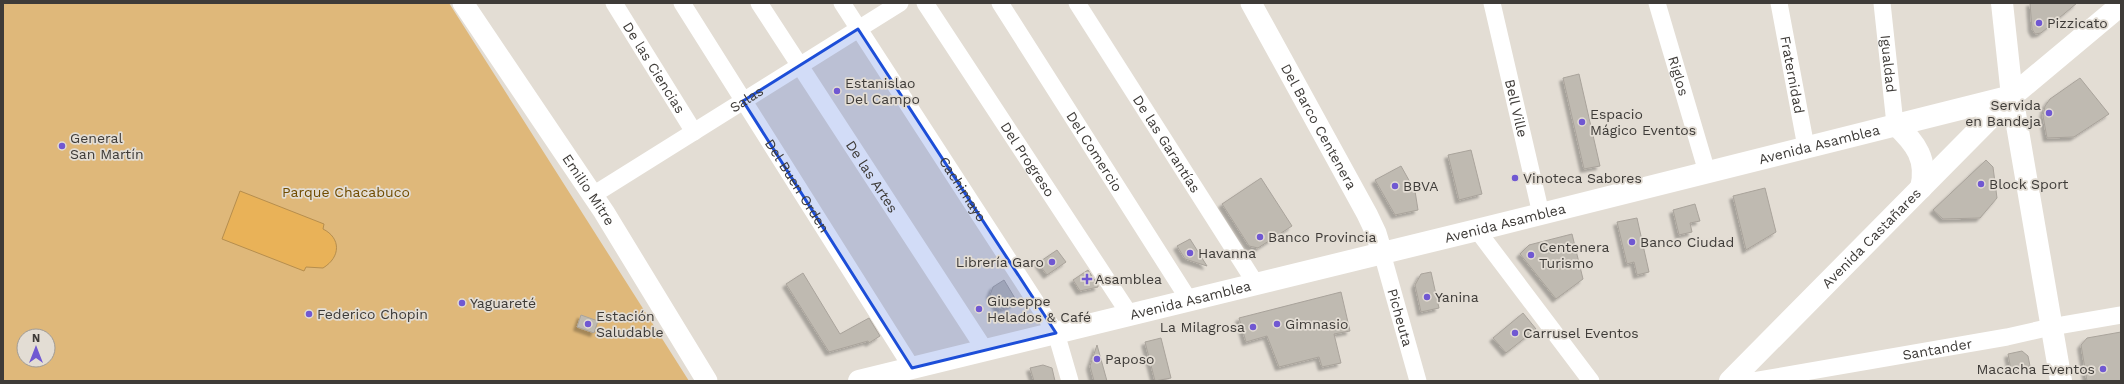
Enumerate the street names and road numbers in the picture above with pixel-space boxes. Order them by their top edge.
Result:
street label: De las Ciencias [620,19,688,116]
street label: Igualdad [1877,34,1900,93]
street label: Fraternidad [1777,35,1808,115]
street label: Riglos [1665,54,1692,98]
street label: Del Barco Centenera [1278,61,1360,192]
street label: Bell Ville [1502,78,1531,139]
street label: Salas [727,83,766,115]
street label: De las Garantías [1130,92,1204,196]
street label: Del Comercio [1063,109,1126,194]
street label: Del Progreso [997,119,1058,200]
street label: Avenida Asamblea [1757,121,1881,167]
street label: Del Buen Orden [762,136,833,235]
street label: De las Artes [843,137,901,215]
street label: Emilio Mitre [559,151,618,228]
street label: Cachimayo [936,154,990,225]
street label: Avenida Castañares [1819,185,1924,291]
street label: Avenida Asamblea [1443,200,1567,246]
street label: Avenida Asamblea [1128,278,1252,323]
street label: Picheuta [1384,287,1416,348]
street label: Santander [1901,335,1974,363]

